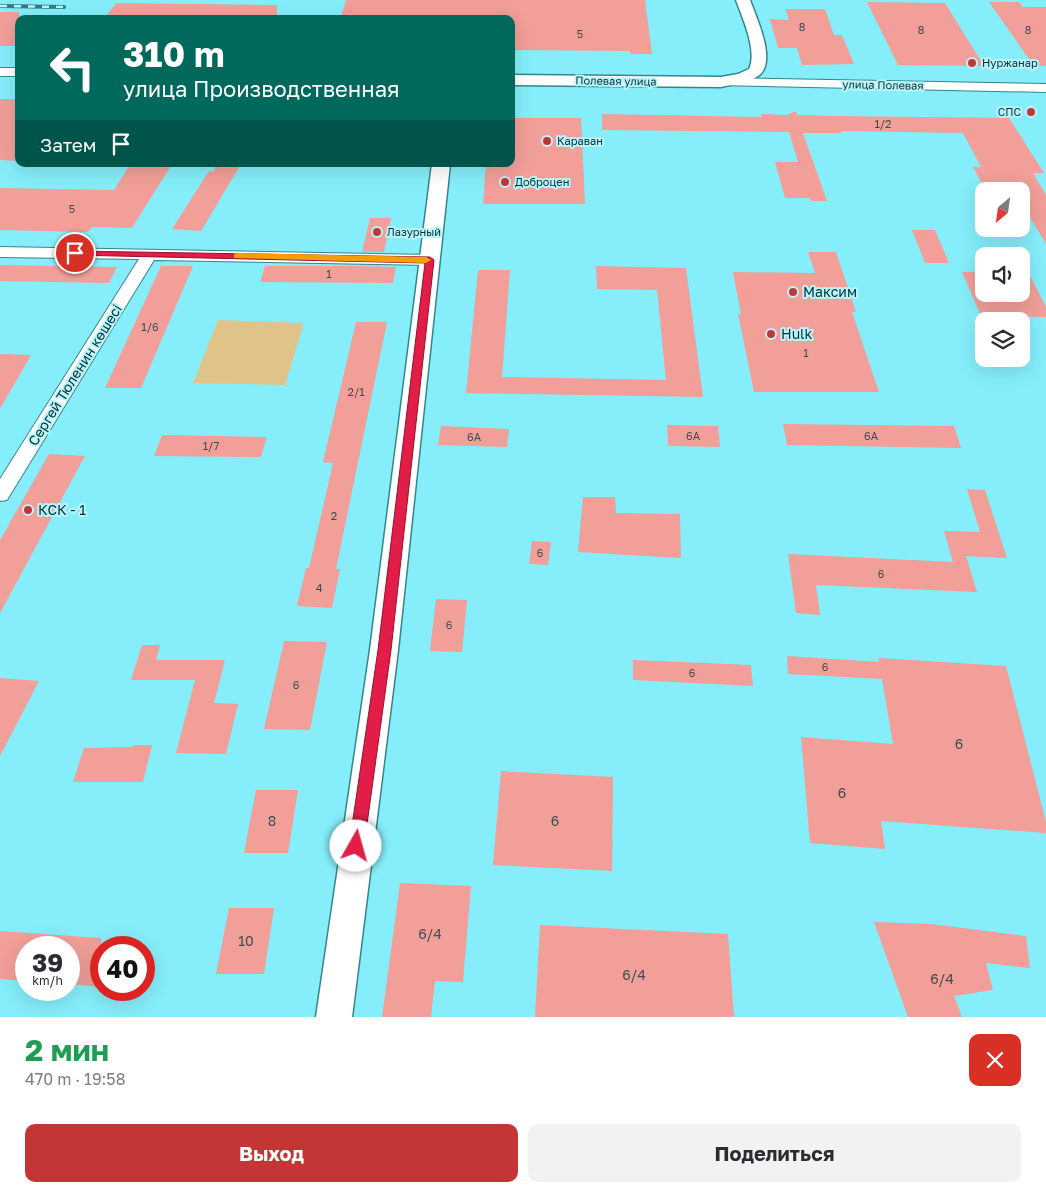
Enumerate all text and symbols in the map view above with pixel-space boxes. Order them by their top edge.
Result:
house number: 8 [799,20,806,33]
house number: 8 [918,23,925,36]
house number: 8 [1025,23,1032,36]
house number: 5 [577,27,583,40]
text: 310 m [123,33,225,75]
icon: left [40,35,105,100]
place label: Нуржанар [982,56,1038,69]
marker: Нуржанар [966,57,978,69]
street label: Полевая улица [575,73,657,88]
text: улица Производственная [123,75,400,102]
street label: улица Полевая [842,77,924,92]
place label: СПС [998,105,1021,118]
marker: СПС [1025,106,1037,118]
house number: 1/2 [875,117,892,130]
icon: arrive [107,130,135,158]
text: Затем [40,133,97,156]
place label: Караван [557,134,603,147]
marker: Караван [541,135,553,147]
place label: Доброцен [515,175,569,188]
marker: Доброцен [499,176,511,188]
north arrow [975,182,1030,238]
map controls [975,182,1030,367]
house number: 5 [69,202,75,215]
place label: Лазурный [387,225,441,238]
marker: Лазурный [371,226,383,238]
pin [54,232,96,274]
icon: arrive [61,239,89,267]
button: sound [975,247,1030,302]
house number: 1 [326,267,332,280]
place label: Максим [803,283,857,300]
marker: Максим [787,286,799,298]
street label: Сергей Тюленин көшесі [24,301,125,448]
button: layers [975,312,1030,367]
house number: 1/6 [141,320,159,333]
place label: Hulk [781,325,813,342]
marker: Hulk [765,328,777,340]
house number: 1 [803,346,809,359]
house number: 2/1 [348,385,365,398]
house number: 6А [686,429,701,442]
house number: 6А [864,429,879,442]
house number: 6А [467,430,482,443]
house number: 1/7 [203,439,219,452]
place label: КСК - 1 [38,501,86,518]
marker: КСК - 1 [22,504,34,516]
house number: 2 [331,509,337,522]
house number: 6 [537,546,544,559]
house number: 6 [878,567,885,580]
house number: 4 [316,581,323,594]
house number: 6 [446,618,453,631]
house number: 6 [822,660,829,673]
house number: 6 [689,666,696,679]
house number: 6 [293,678,300,691]
house number: 6 [955,735,963,752]
house number: 6 [838,784,846,801]
house number: 8 [268,812,276,829]
house number: 6 [551,812,559,829]
position arrow [329,819,381,871]
house number: 6/4 [418,925,442,942]
house number: 10 [238,932,254,949]
speed limit sign: 40 [90,936,155,1001]
text: 39 [32,947,63,978]
house number: 6/4 [622,966,646,983]
house number: 6/4 [930,970,954,987]
text: km/h [32,973,63,988]
text: 2 мин [25,1032,109,1068]
button: close [969,1034,1021,1086]
text: 470 m · 19:58 [25,1069,125,1089]
button: Выход [25,1124,518,1182]
button: Поделиться [528,1124,1021,1182]

